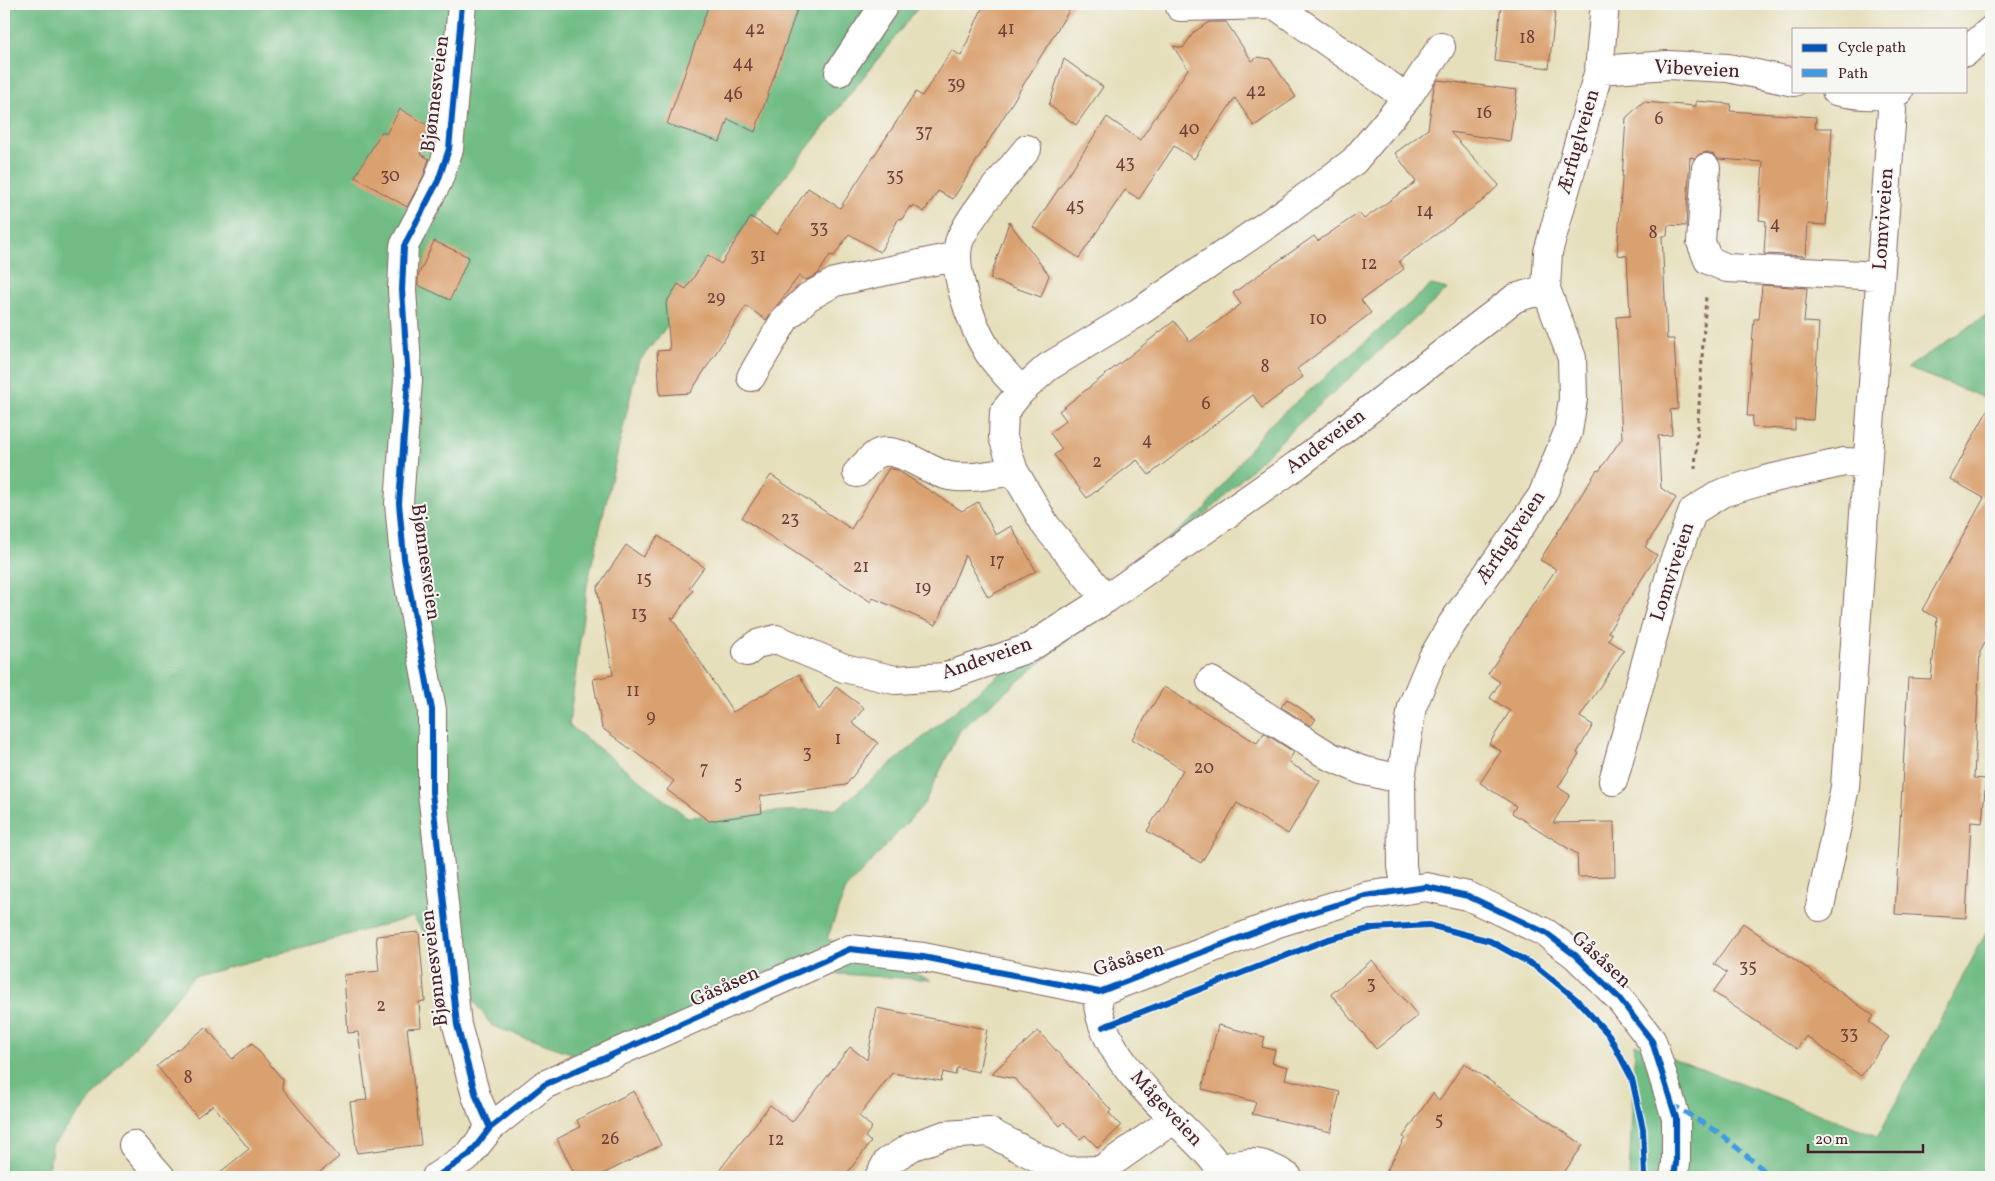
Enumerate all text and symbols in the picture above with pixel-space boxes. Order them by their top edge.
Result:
house number: 42 [745,17,765,42]
house number: 41 [997,17,1015,42]
house number: 18 [1519,26,1535,51]
legend [1792,28,1968,92]
street label: Bjønnesveien [415,34,457,154]
text: Cycle path [1838,38,1906,59]
house number: 44 [732,51,754,76]
street label: Vibeveien [1653,54,1741,86]
text: Path [1838,64,1868,85]
house number: 39 [947,72,965,97]
house number: 42 [1246,79,1266,104]
house number: 46 [723,82,743,107]
street label: Ærfuglveien [1551,86,1607,198]
house number: 16 [1476,101,1492,126]
house number: 6 [1654,107,1664,132]
house number: 40 [1178,117,1200,142]
house number: 37 [915,120,933,145]
house number: 43 [1115,151,1135,176]
house number: 30 [380,164,400,189]
house number: 35 [886,164,904,189]
street label: Lomviveien [1866,167,1902,271]
house number: 45 [1066,194,1084,219]
house number: 14 [1416,199,1434,224]
house number: 4 [1770,212,1780,237]
house number: 33 [810,216,828,241]
house number: 8 [1648,221,1658,246]
house number: 31 [750,244,766,269]
house number: 12 [1361,252,1377,277]
house number: 29 [707,286,725,311]
house number: 10 [1309,307,1327,332]
house number: 8 [1260,355,1270,380]
house number: 6 [1201,392,1211,417]
street label: Andeveien [1280,403,1372,481]
house number: 4 [1142,428,1152,453]
house number: 2 [1092,450,1102,475]
street label: Ærfuglveien [1469,485,1553,591]
street label: Bjønnesveien [403,502,447,622]
house number: 23 [781,507,799,532]
street label: Lomviveien [1644,519,1702,625]
house number: 17 [989,549,1005,574]
house number: 21 [853,555,869,580]
house number: 15 [636,567,652,592]
house number: 19 [915,576,931,601]
house number: 13 [631,602,647,627]
street label: Andeveien [938,630,1036,688]
house number: 11 [626,679,640,704]
house number: 9 [646,705,656,730]
house number: 1 [835,727,841,752]
house number: 3 [802,741,812,766]
house number: 20 [1194,756,1214,781]
house number: 7 [700,757,708,782]
house number: 5 [734,772,742,797]
street label: Bjønnesveien [414,908,456,1028]
street label: Gåsåsen [1565,925,1637,995]
street label: Gåsåsen [1090,935,1168,985]
house number: 35 [1739,955,1757,980]
street label: Gåsåsen [686,959,764,1015]
house number: 3 [1366,972,1376,997]
house number: 2 [376,994,386,1019]
house number: 33 [1840,1022,1858,1047]
street label: Mågeveien [1123,1065,1209,1153]
house number: 8 [183,1066,193,1091]
house number: 5 [1435,1108,1443,1133]
scale bar [1808,1121,1922,1153]
house number: 26 [601,1127,619,1152]
house number: 12 [768,1128,784,1153]
text: 20 m [1815,1130,1848,1151]

